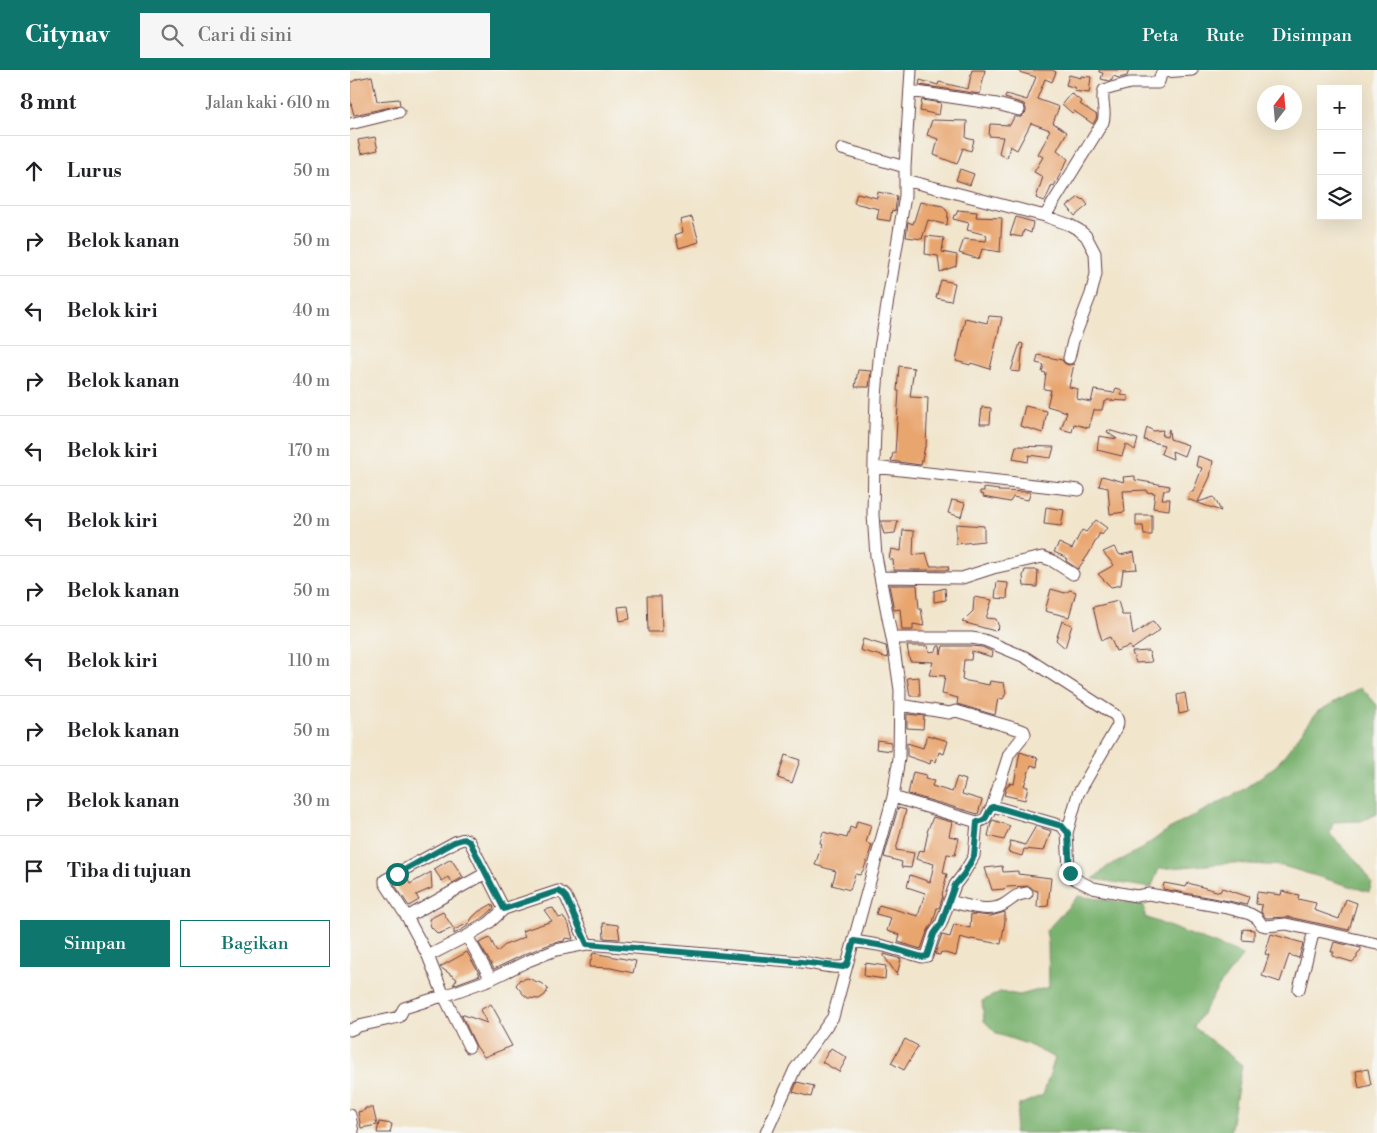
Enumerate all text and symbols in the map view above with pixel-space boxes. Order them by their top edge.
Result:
search box [140,13,490,58]
text: Citynav [25,20,110,50]
icon: search [158,21,186,49]
text: Cari di sini [198,23,292,47]
text: Peta [1142,24,1178,47]
text: Rute [1206,24,1244,47]
text: Disimpan [1272,24,1352,47]
north arrow [1257,85,1302,130]
map controls [1317,85,1362,220]
button: + [1317,85,1362,130]
text: 8 mnt [20,90,76,116]
text: Jalan kaki · 610 m [206,93,330,113]
button: − [1317,130,1362,175]
icon: ahead [20,157,48,185]
text: Lurus [67,159,122,183]
text: 50 m [293,161,330,181]
button: layers [1317,175,1362,220]
icon: right [20,227,48,255]
text: Belok kanan [67,229,180,253]
text: 50 m [293,231,330,251]
icon: left [20,297,48,325]
text: Belok kiri [67,299,157,323]
text: 40 m [293,301,330,321]
icon: right [20,367,48,395]
text: Belok kanan [67,369,180,393]
text: 40 m [293,371,330,391]
icon: left [20,437,48,465]
text: Belok kiri [67,439,157,463]
text: 170 m [288,441,330,461]
icon: left [20,507,48,535]
text: Belok kiri [67,509,157,533]
text: 20 m [293,511,330,531]
icon: right [20,577,48,605]
text: Belok kanan [67,579,180,603]
text: 50 m [293,581,330,601]
icon: left [20,647,48,675]
text: Belok kiri [67,649,157,673]
text: 110 m [288,651,330,671]
icon: right [20,717,48,745]
text: Belok kanan [67,719,180,743]
text: 50 m [293,721,330,741]
icon: right [20,787,48,815]
text: Belok kanan [67,789,180,813]
text: 30 m [293,791,330,811]
icon: arrive [20,857,48,885]
text: Tiba di tujuan [67,859,191,883]
route end [1059,862,1082,885]
route start [386,863,409,886]
button: Simpan [20,920,170,967]
button: Bagikan [180,920,330,967]

